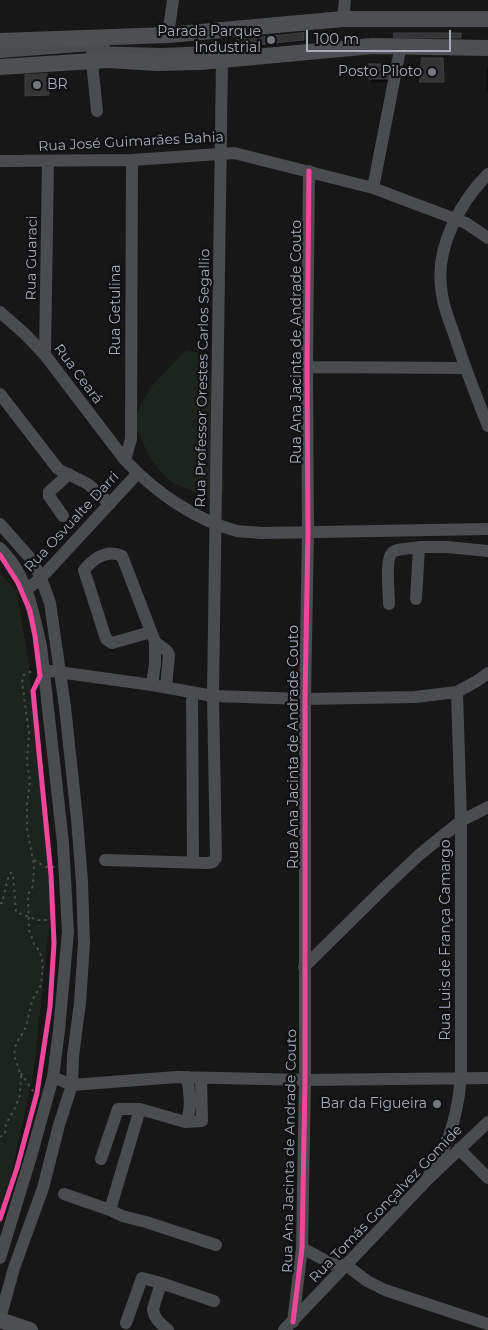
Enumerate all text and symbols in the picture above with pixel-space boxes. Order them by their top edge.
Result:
scale bar [308,20,453,52]
place label: Parada Parque Industrial [157,24,261,56]
text: 100 m [314,29,359,48]
marker: Parada Parque Industrial [265,34,277,46]
place label: Posto Piloto [338,64,422,80]
marker: Posto Piloto [426,66,438,78]
place label: BR [47,77,68,93]
marker: BR [31,79,43,91]
street label: Rua José Guimarães Bahia [38,129,224,155]
street label: Rua Guaraci [23,215,41,301]
street label: Rua Ana Jacinta de Andrade Couto [289,220,305,464]
street label: Rua Professor Orestes Carlos Segallio [192,249,214,507]
street label: Rua Getulina [108,264,124,356]
street label: Rua Ceará [50,341,106,407]
street label: Rua Osvualte Darri [21,468,123,576]
street label: Rua Ana Jacinta de Andrade Couto [286,625,302,869]
street label: Rua Luis de França Camargo [438,839,454,1041]
street label: Rua Ana Jacinta de Andrade Couto [279,1029,301,1273]
place label: Bar da Figueira [320,1096,427,1112]
marker: Bar da Figueira [431,1098,443,1110]
street label: Rua Tomás Gonçalvez Gomide [306,1122,466,1286]

